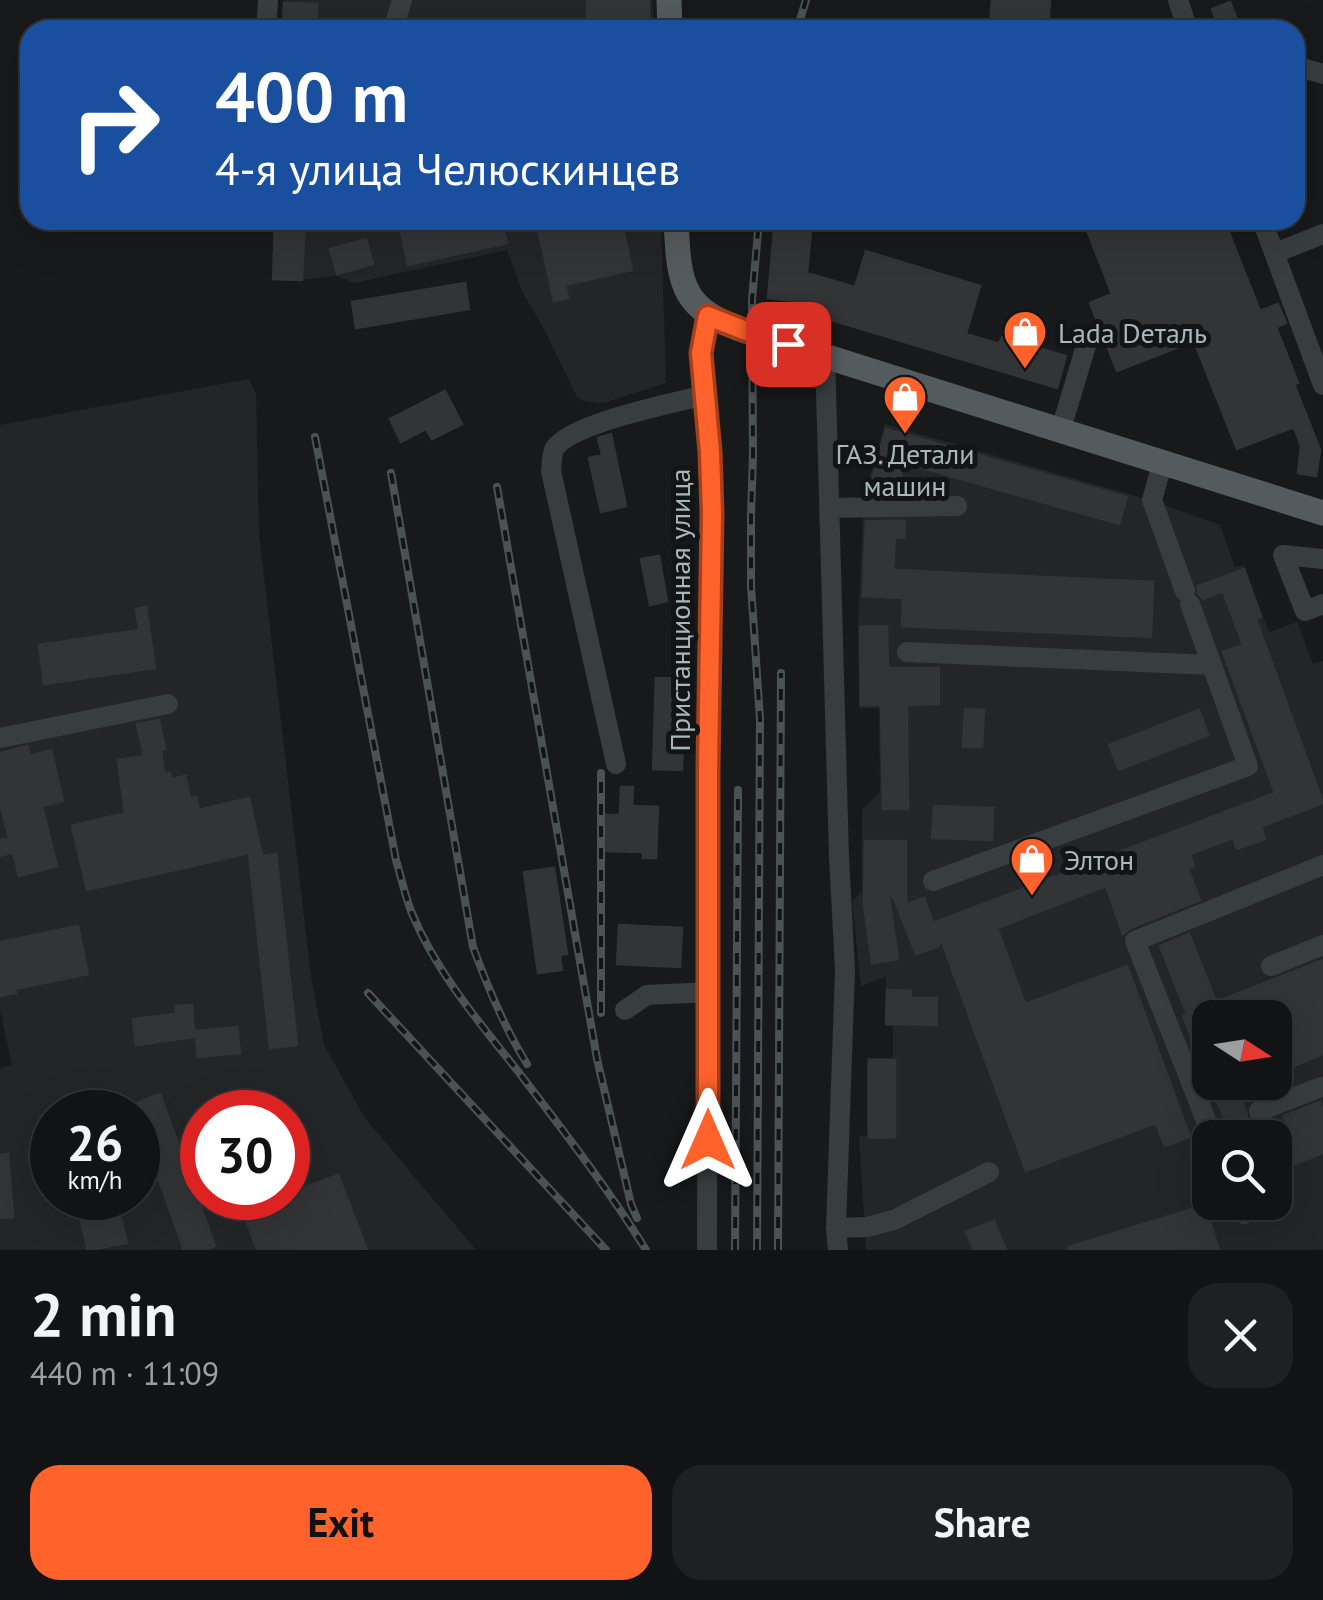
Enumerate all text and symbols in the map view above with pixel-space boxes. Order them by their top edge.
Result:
text: 400 m [215,51,408,141]
icon: right [50,60,180,190]
text: 4-я улица Челюскинцев [215,139,680,197]
pin [746,302,831,387]
shop icon: Lada Dеталь [1002,309,1048,370]
place label: Lada Dеталь [1058,314,1207,351]
icon: arrive [761,317,816,372]
shop icon: ГАЗ. Детали машин [882,374,928,435]
place label: ГАЗ. Детали машин [835,435,975,504]
street label: Пристанционная улица [661,468,698,752]
shop icon: Элтон [1009,836,1055,897]
place label: Элтон [1064,841,1134,878]
north arrow [1192,1000,1292,1100]
map controls [1192,1000,1292,1220]
position arrow [656,1088,760,1192]
speed limit sign: 30 [180,1090,310,1220]
text: 26 [67,1110,123,1175]
button: search [1192,1120,1292,1220]
text: km/h [68,1164,122,1196]
text: 2 min [30,1275,176,1353]
button: close [1188,1283,1293,1388]
text: 440 m · 11:09 [30,1352,219,1394]
button: Exit [30,1465,652,1580]
button: Share [672,1465,1293,1580]

